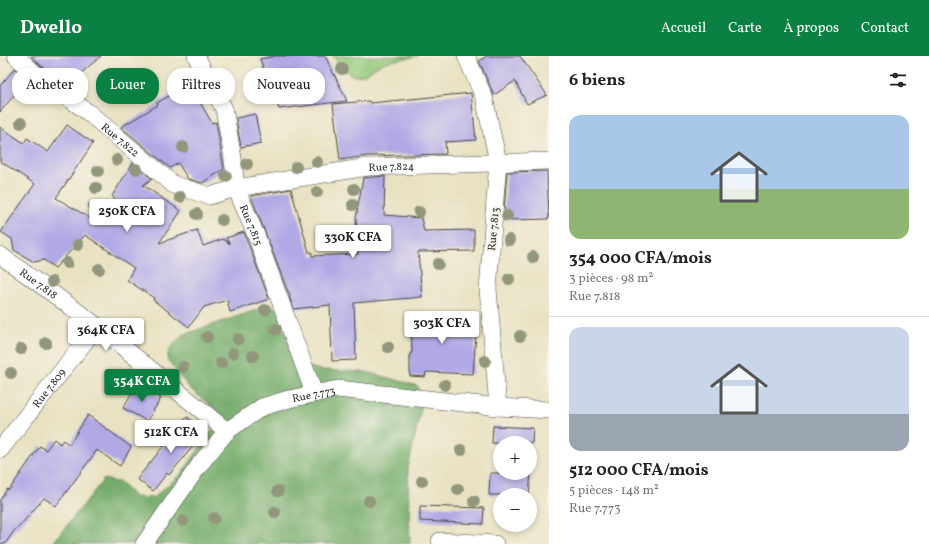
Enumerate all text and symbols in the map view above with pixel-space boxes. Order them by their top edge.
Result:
text: Dwello [20,15,82,41]
text: Accueil [661,19,706,38]
text: Carte [728,19,762,38]
text: À propos [784,19,839,38]
text: Contact [861,19,909,38]
chip: Acheter [12,68,88,104]
chip: Louer [96,68,159,104]
chip: Filtres [167,68,235,104]
chip: Nouveau [243,68,325,104]
text: 6 biens [569,69,625,92]
icon: filters [887,69,909,91]
street label: Rue 7.822 [97,120,142,161]
icon: home [703,141,775,213]
street label: Rue 7.824 [368,159,415,176]
pin: 250K CFA [86,199,168,233]
text: 250K CFA [98,203,156,221]
street label: Rue 7.815 [235,203,265,248]
street label: Rue 7.813 [485,206,504,251]
pin: 330K CFA [312,225,394,259]
text: 330K CFA [324,229,382,247]
text: 354 000 CFA/mois [569,247,712,270]
street label: Rue 7.818 [16,266,60,304]
text: 3 pièces · 98 m² [569,270,653,288]
text: Rue 7.818 [569,288,620,306]
pin: 303K CFA [401,311,483,345]
text: 303K CFA [413,315,471,333]
pin: 364K CFA [65,318,147,352]
text: 364K CFA [77,322,135,340]
icon: home [703,353,775,425]
street label: Rue 7.809 [30,366,70,411]
pin: 354K CFA [101,369,183,403]
text: 354K CFA [113,373,171,391]
street label: Rue 7.773 [291,384,337,407]
pin: 512K CFA [130,420,212,454]
text: 512K CFA [144,424,198,442]
map controls [493,436,537,532]
button: + [493,436,537,480]
text: 512 000 CFA/mois [569,459,709,482]
text: 5 pièces · 148 m² [569,482,659,500]
button: − [493,488,537,532]
text: Rue 7.773 [569,500,621,518]

